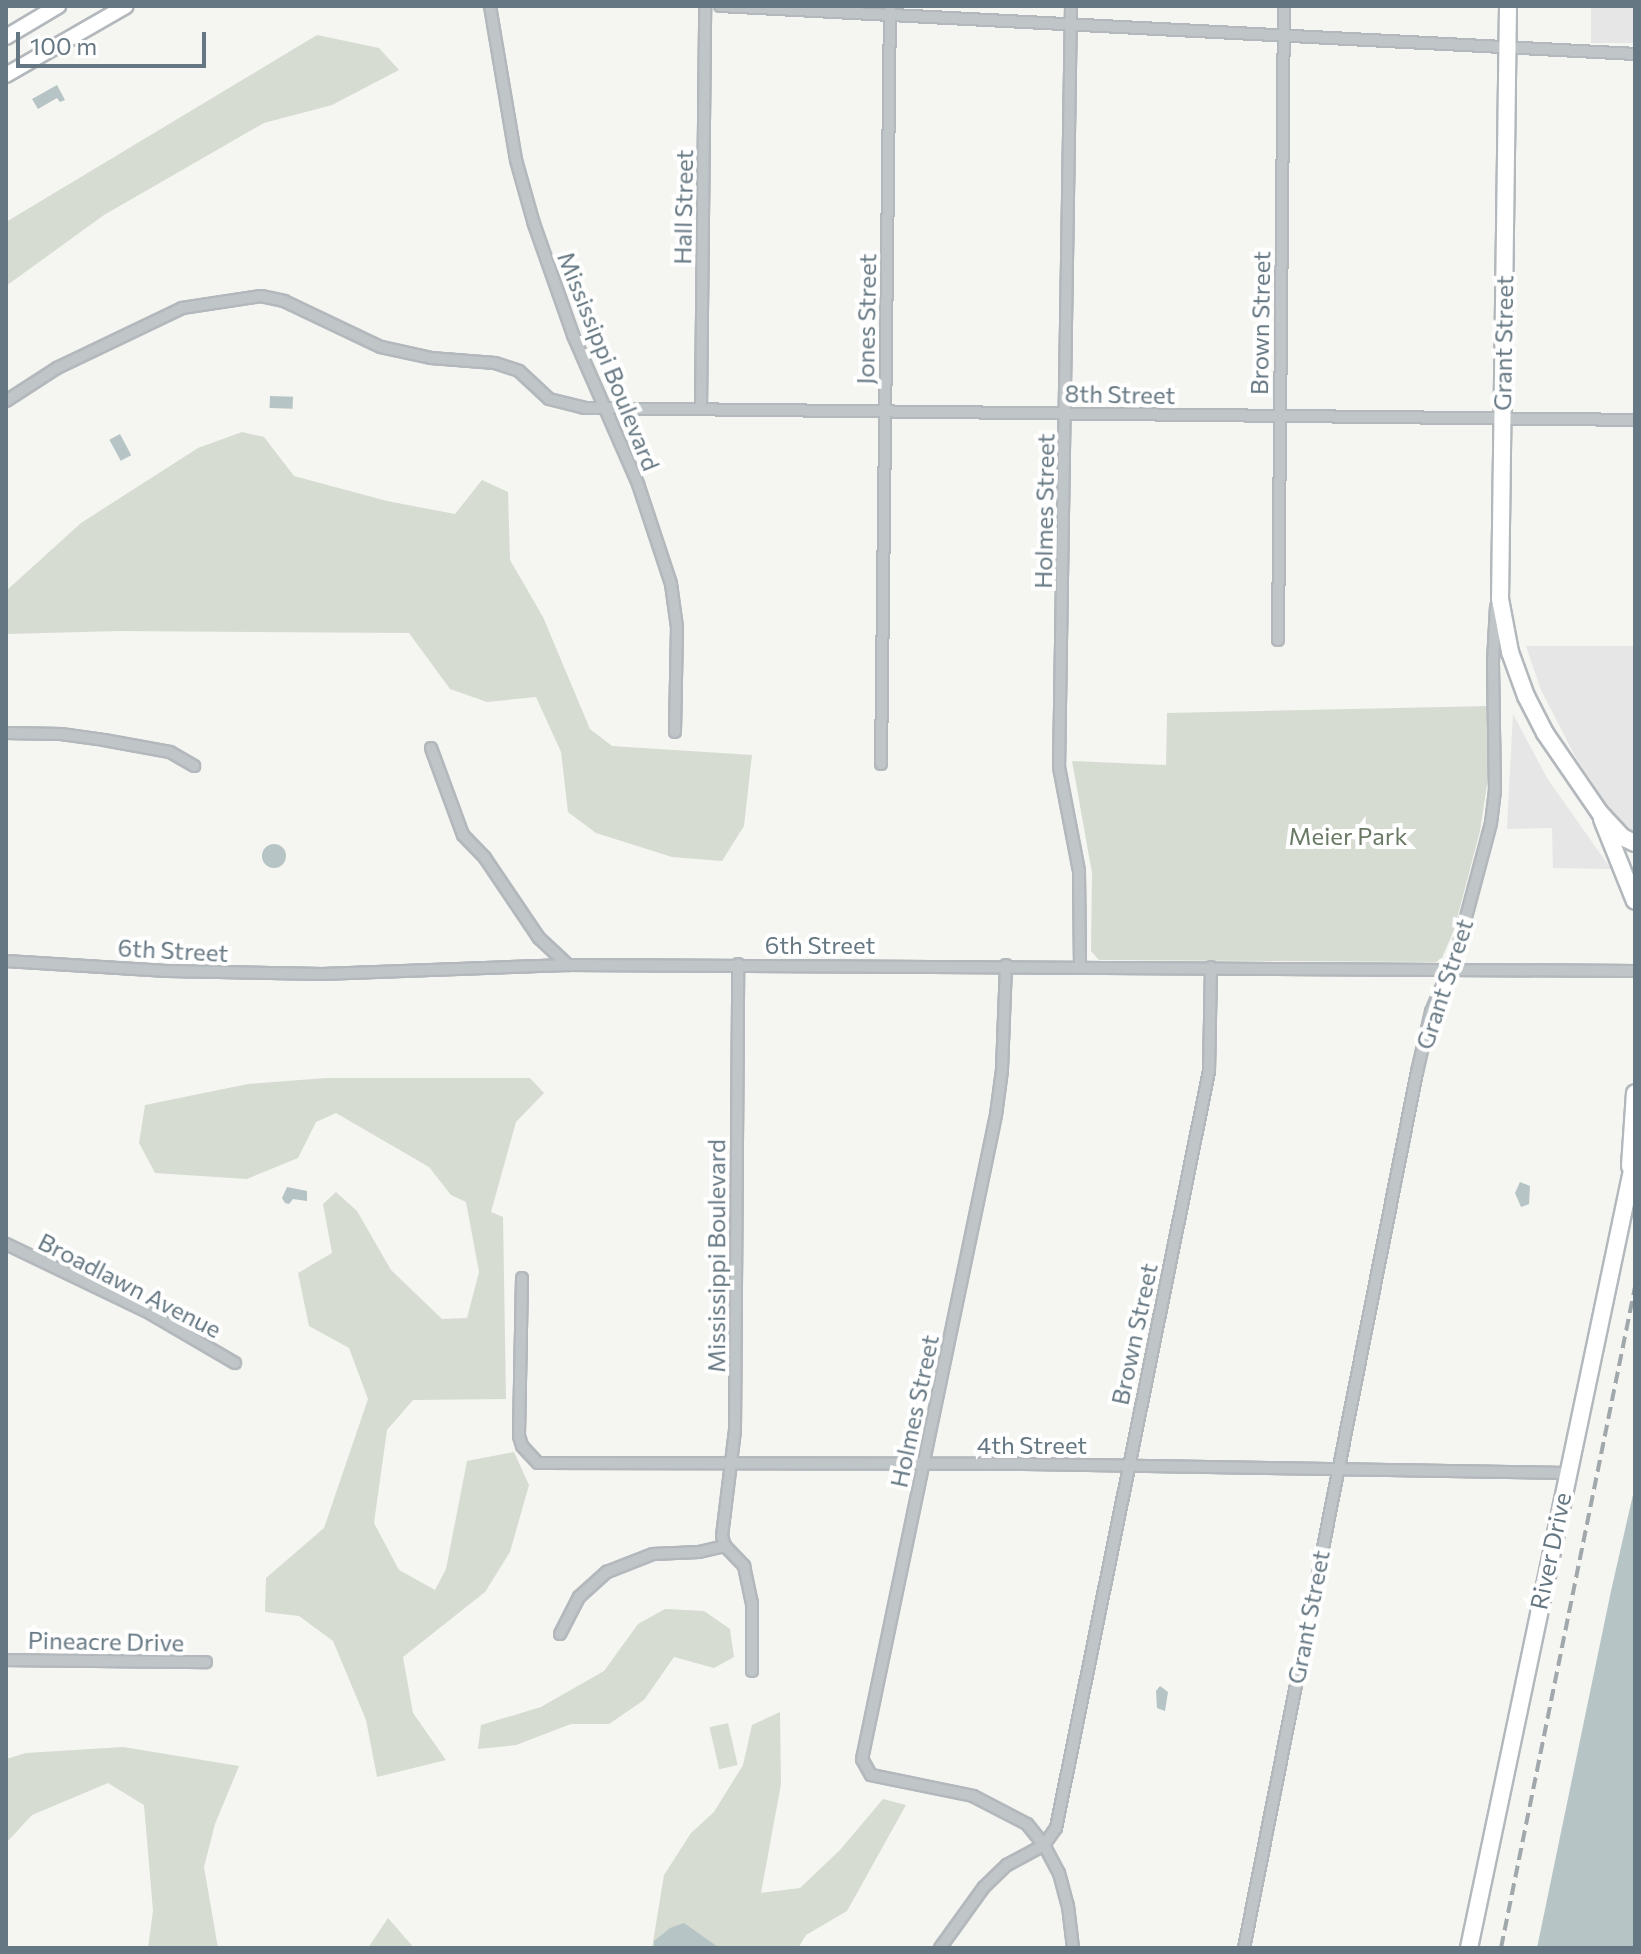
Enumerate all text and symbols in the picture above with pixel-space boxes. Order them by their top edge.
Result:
scale bar [20,16,210,66]
text: 100 m [30,31,97,60]
street label: Hall Street [668,149,698,265]
street label: Mississippi Boulevard [552,247,666,475]
street label: Brown Street [1244,251,1276,395]
street label: Jones Street [850,253,882,385]
street label: Grant Street [1487,275,1519,411]
street label: 8th Street [1064,379,1176,409]
street label: Holmes Street [1028,433,1060,589]
park label: Meier Park [1289,822,1407,850]
street label: Grant Street [1409,915,1479,1053]
street label: 6th Street [765,931,875,959]
street label: 6th Street [117,933,229,967]
street label: Mississippi Boulevard [702,1139,730,1373]
street label: Broadlawn Avenue [34,1226,226,1344]
street label: Brown Street [1105,1261,1163,1407]
street label: Holmes Street [884,1332,944,1490]
street label: 4th Street [977,1431,1087,1459]
street label: River Drive [1524,1490,1576,1612]
street label: Grant Street [1281,1548,1335,1686]
street label: Pineacre Drive [28,1625,184,1657]

